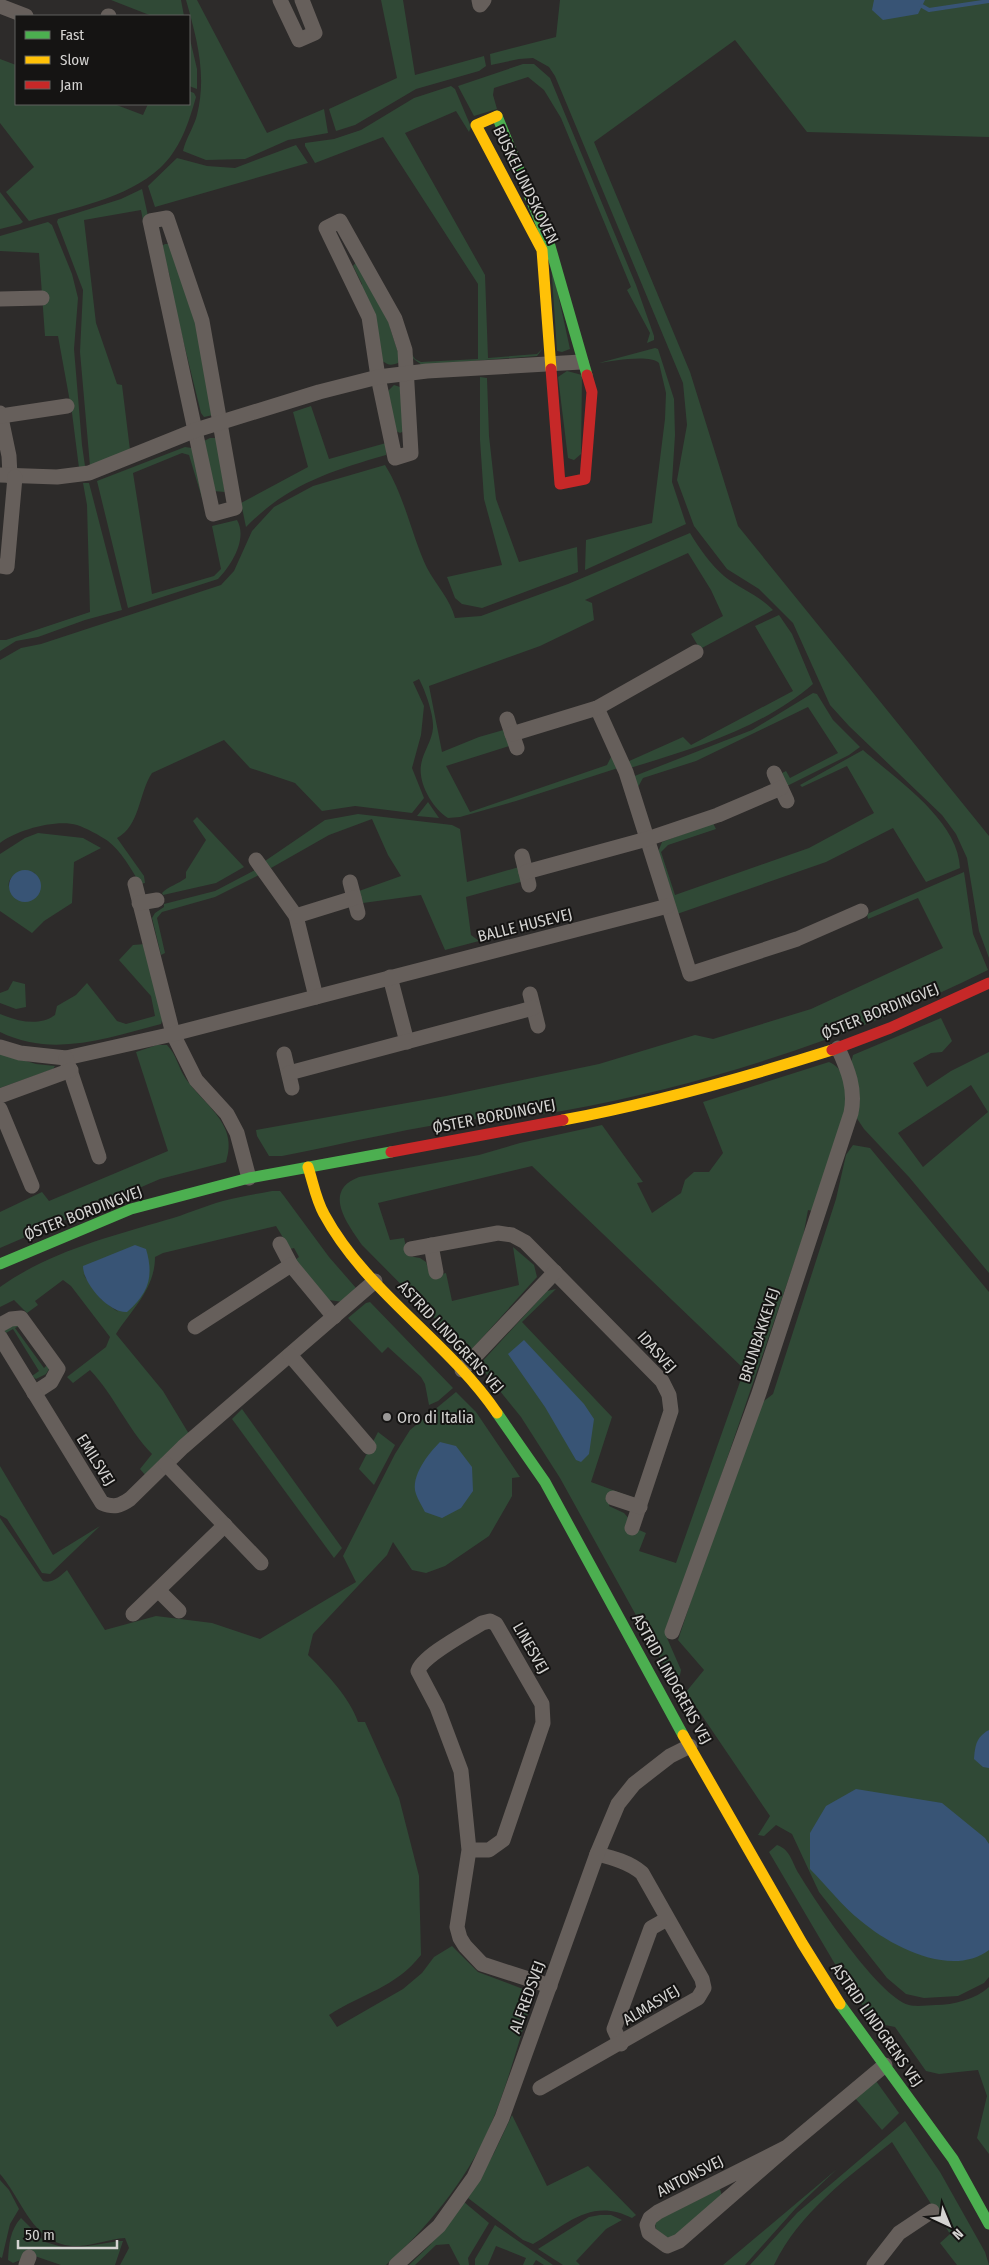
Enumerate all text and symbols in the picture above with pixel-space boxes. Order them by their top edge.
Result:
legend [15,15,190,105]
text: Fast [60,26,84,44]
text: Slow [60,51,89,69]
text: Jam [60,76,83,94]
street label: BUSKELUNDSKOVEN [489,123,563,247]
street label: BALLE HUSEVEJ [476,904,574,946]
street label: ØSTER BORDINGVEJ [819,979,941,1043]
street label: ØSTER BORDINGVEJ [431,1095,557,1137]
street label: ØSTER BORDINGVEJ [21,1182,145,1244]
street label: ASTRID LINDGRENS VEJ [394,1277,508,1397]
street label: BRUNBAKKEVEJ [735,1285,783,1385]
street label: IDASVEJ [633,1327,681,1377]
place label: Oro di Italia [397,1408,474,1427]
marker: Oro di Italia [381,1411,393,1423]
street label: EMILSVEJ [73,1431,119,1489]
street label: ASTRID LINDGRENS VEJ [628,1610,716,1748]
street label: LINESVEJ [509,1619,553,1677]
street label: ALFREDSVEJ [505,1958,549,2036]
street label: ASTRID LINDGRENS VEJ [827,1960,927,2090]
street label: ALMASVEJ [619,1981,683,2029]
street label: ANTONSVEJ [653,2151,727,2201]
north arrow [924,2200,974,2250]
scale bar [18,2218,116,2250]
text: N [949,2225,967,2243]
text: 50 m [25,2226,55,2244]

